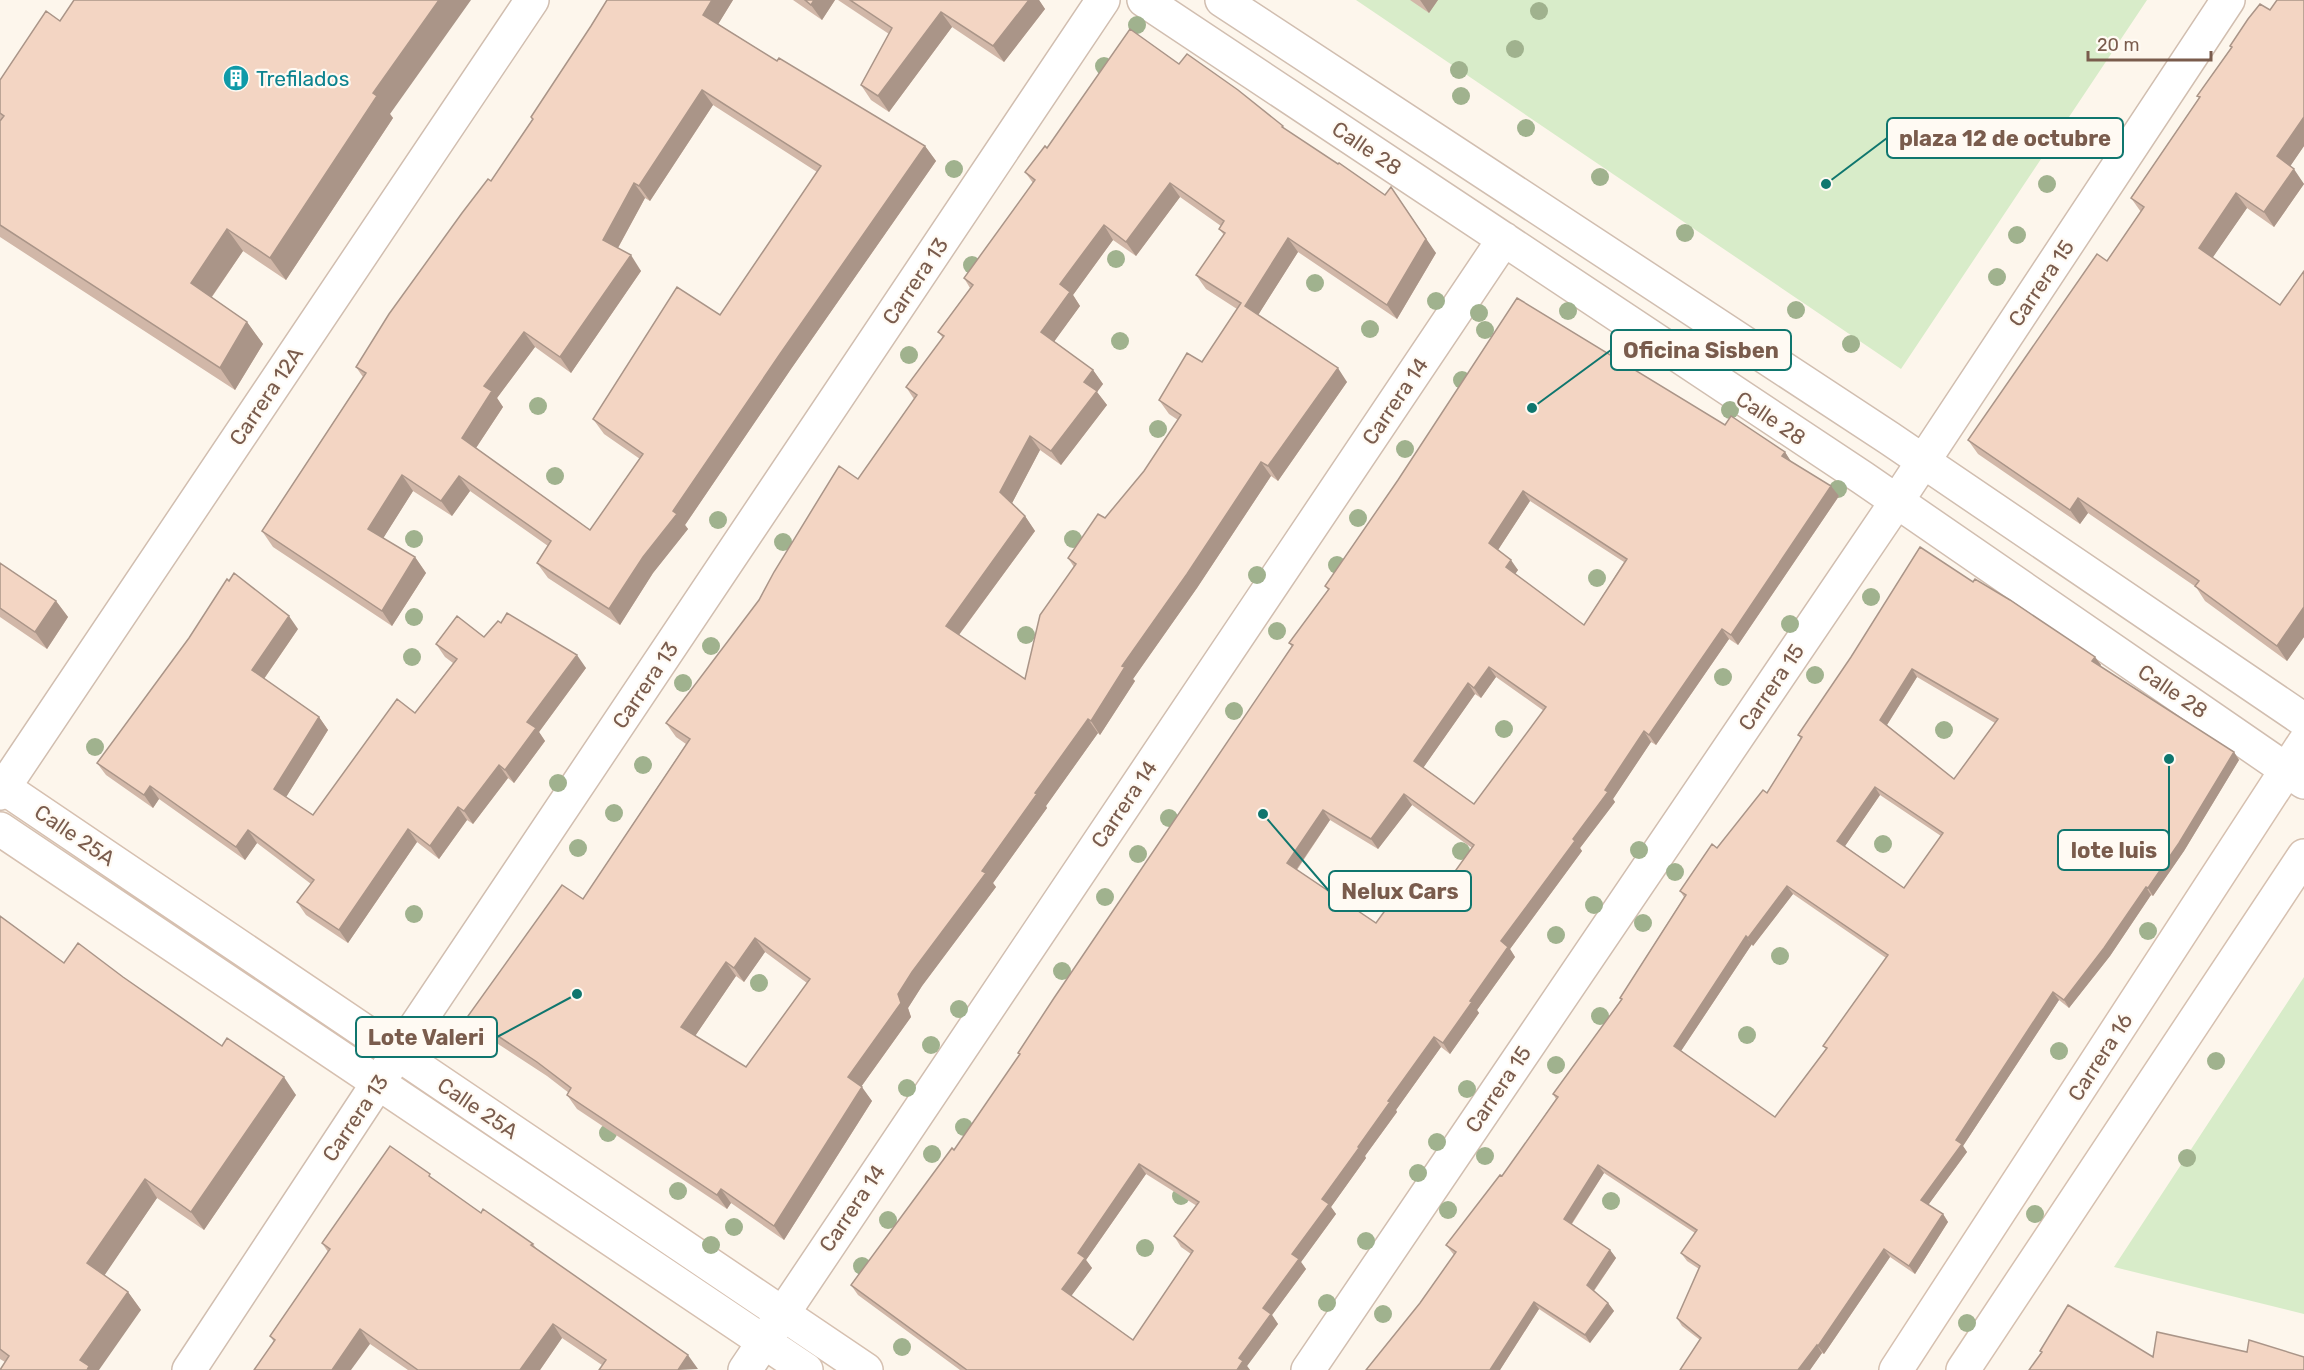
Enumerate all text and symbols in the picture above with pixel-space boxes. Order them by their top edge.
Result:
scale bar [2088,24,2211,62]
text: 20 m [2097,34,2139,56]
building icon: Trefilados [221,63,251,93]
place label: Trefilados [256,66,349,91]
street label: Calle 28 [1328,116,1406,180]
callout: plaza 12 de octubre [1887,118,2123,158]
text: plaza 12 de octubre [1899,125,2111,152]
street label: Carrera 13 [877,233,953,329]
street label: Carrera 15 [2003,235,2079,331]
callout: Oficina Sisben [1611,330,1791,370]
text: Oficina Sisben [1623,337,1779,364]
street label: Carrera 12A [224,342,308,450]
street label: Carrera 14 [1357,353,1433,449]
street label: Calle 28 [1732,386,1810,450]
street label: Carrera 13 [607,637,683,733]
street label: Carrera 15 [1733,639,1809,735]
street label: Calle 28 [2134,659,2212,723]
street label: Carrera 14 [1086,756,1162,852]
street label: Calle 25A [30,799,120,871]
callout: lote luis [2058,830,2169,870]
text: lote luis [2071,837,2157,864]
callout: Nelux Cars [1329,871,1471,911]
text: Nelux Cars [1341,878,1459,905]
street label: Carrera 16 [2062,1009,2138,1105]
callout: Lote Valeri [356,1017,497,1057]
text: Lote Valeri [368,1024,484,1051]
street label: Carrera 15 [1460,1041,1536,1137]
street label: Carrera 13 [317,1070,393,1166]
street label: Calle 25A [433,1072,523,1144]
street label: Carrera 14 [814,1160,890,1256]

